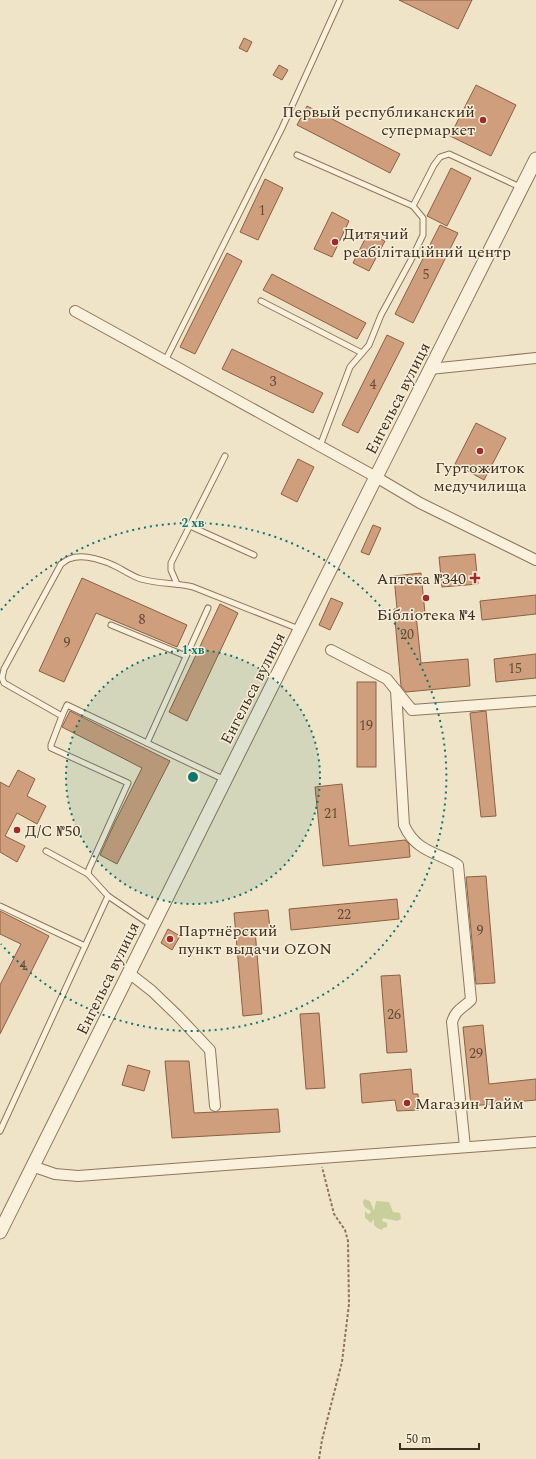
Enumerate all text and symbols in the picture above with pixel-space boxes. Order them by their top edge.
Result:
place label: Первый республиканский супермаркет [282,100,475,142]
marker: Первый республиканский супермаркет [478,115,488,125]
house number: 1 [259,200,266,221]
place label: Дитячий реабілітаційний центр [343,222,511,264]
marker: Дитячий реабілітаційний центр [330,237,340,247]
house number: 5 [423,264,430,285]
street label: Енгельса вулиця [359,338,437,459]
house number: 3 [270,371,277,392]
house number: 4 [370,374,377,395]
marker: Гуртожиток медучилища [475,446,485,456]
place label: Гуртожиток медучилища [434,456,527,498]
text: 2 хв [182,514,205,533]
place label: Аптека №340 [377,567,466,591]
marker: Аптека №340 [469,572,481,584]
marker: Бібліотека №4 [421,593,431,603]
place label: Бібліотека №4 [377,603,475,627]
house number: 8 [139,609,146,630]
house number: 20 [400,624,414,645]
street label: Енгельса вулиця [214,628,292,749]
house number: 9 [64,632,71,653]
text: 1 хв [182,641,205,660]
house number: 15 [508,658,522,679]
house number: 19 [359,715,373,736]
centre of rings [186,770,200,784]
house number: 21 [324,803,338,824]
place label: Д/С №50 [25,819,81,843]
marker: Д/С №50 [12,825,22,835]
house number: 22 [337,904,351,925]
street label: Енгельса вулиця [70,918,146,1039]
place label: Партнёрский пункт выдачи OZON [178,919,332,961]
house number: 9 [477,920,484,941]
marker: Партнёрский пункт выдачи OZON [165,934,175,944]
house number: 4 [20,955,27,976]
house number: 26 [387,1004,401,1025]
house number: 29 [469,1043,483,1064]
place label: Магазин Лайм [415,1092,524,1116]
marker: Магазин Лайм [402,1098,412,1108]
scale bar [400,1425,479,1451]
text: 50 m [406,1430,431,1449]

